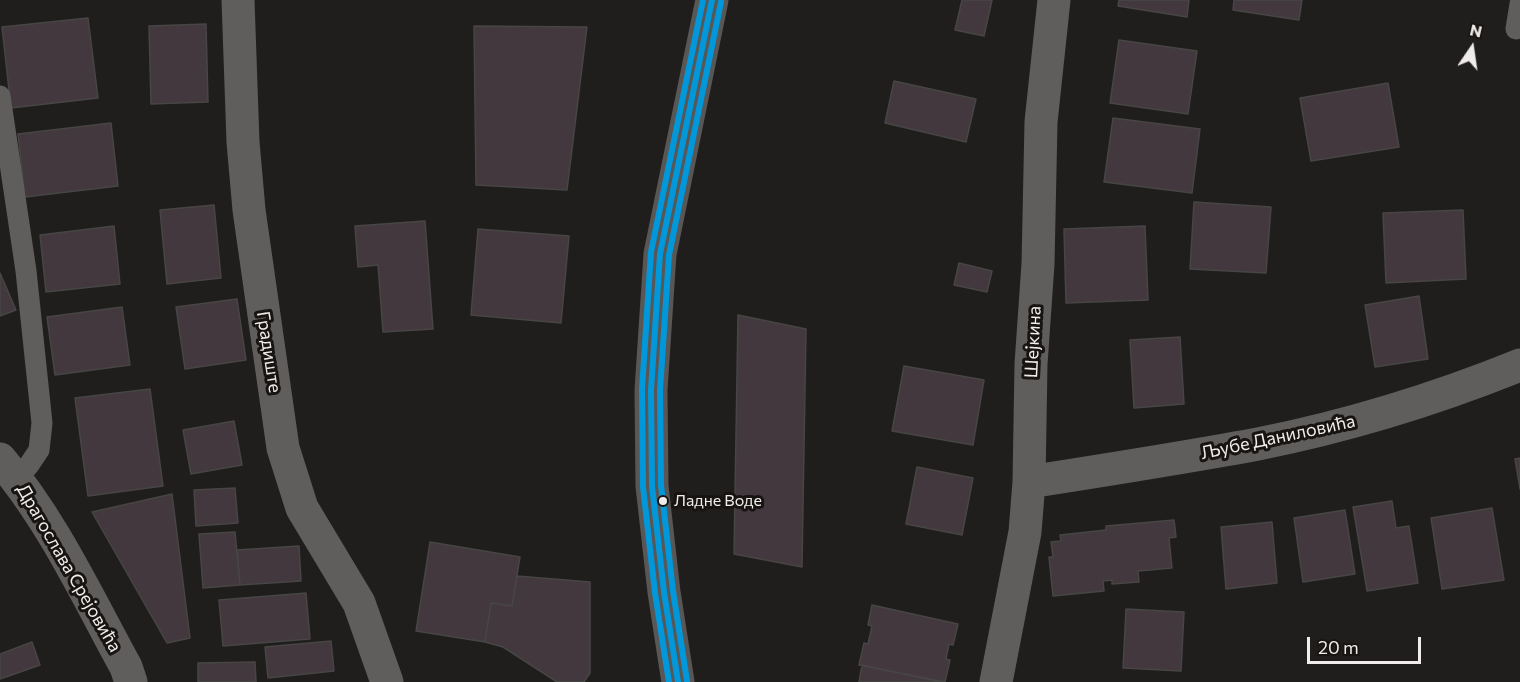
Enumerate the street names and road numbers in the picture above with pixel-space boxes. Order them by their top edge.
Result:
street label: Шејкина [1020,305,1046,379]
street label: Градиште [252,310,286,394]
street label: Љубе Даниловића [1199,410,1357,464]
street label: Драгослава Срејовића [12,480,126,656]

